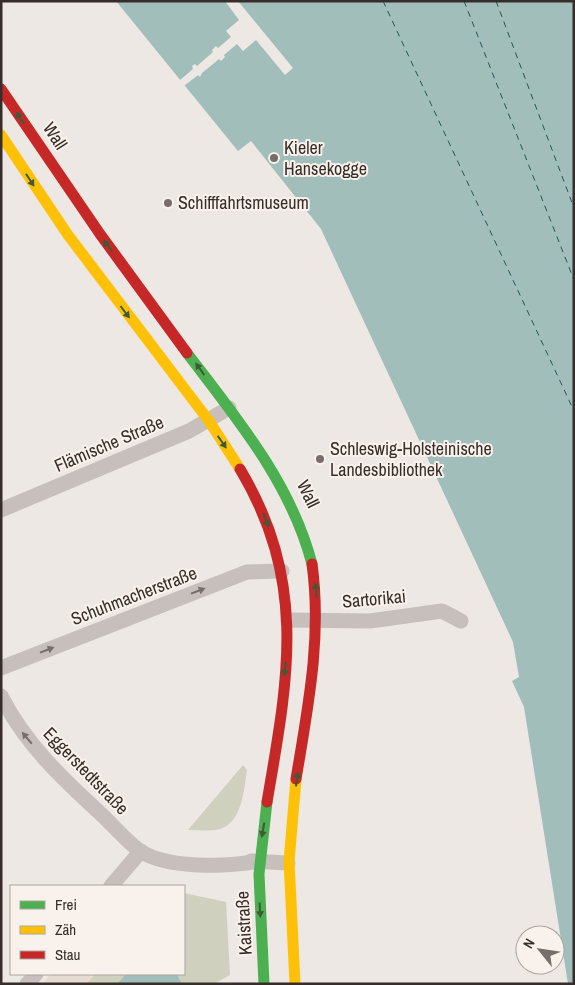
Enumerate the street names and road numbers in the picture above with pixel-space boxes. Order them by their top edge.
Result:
street label: Wall [37,117,74,154]
street label: Flämische Straße [50,409,167,478]
street label: Wall [291,476,326,512]
street label: Schuhmacherstraße [67,560,200,631]
street label: Sartorikai [341,583,407,614]
street label: Eggerstedtstraße [38,721,135,820]
street label: Kaistraße [229,890,258,956]

